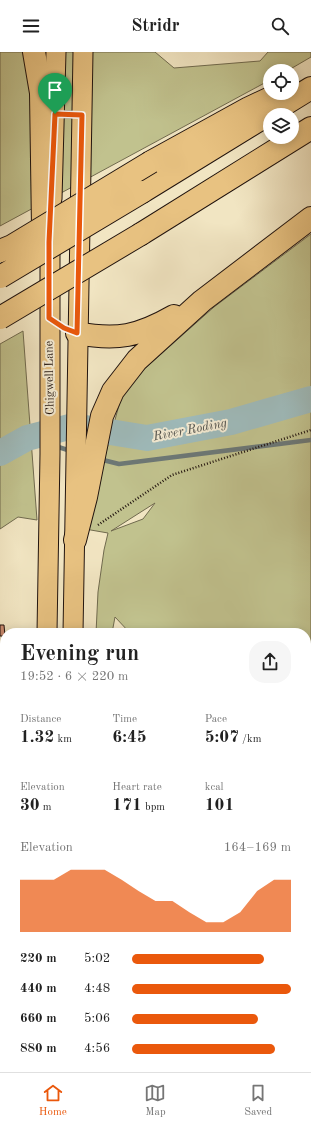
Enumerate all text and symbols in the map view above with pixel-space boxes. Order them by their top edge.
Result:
icon: menu [20,15,42,37]
icon: search [269,15,291,37]
text: Stridr [131,17,180,35]
map controls [263,64,299,144]
button: locate [263,64,299,100]
pin [38,73,72,114]
icon: arrive [44,79,66,101]
button: layers [263,108,299,144]
street label: Chigwell Lane [43,340,57,415]
water label: River Roding [151,416,228,444]
button: share [249,641,291,683]
text: Evening run [20,643,139,665]
text: 19:52 · 6 × 220 m [20,670,128,683]
text: Distance [20,714,61,725]
text: Time [112,714,137,725]
text: Pace [205,714,227,725]
text: 1.32 [20,729,54,746]
text: 6:45 [112,729,147,746]
text: 5:07 [205,729,239,746]
text: km [54,734,72,745]
text: /km [239,734,261,745]
text: Elevation [20,782,65,793]
text: Heart rate [112,782,162,793]
text: kcal [205,782,224,793]
text: 30 [20,797,40,814]
text: 171 [112,797,142,814]
text: 101 [205,797,234,814]
text: m [40,802,52,813]
text: bpm [142,802,165,813]
text: Elevation [20,841,73,854]
text: 164–169 m [224,841,291,854]
text: 220 m [20,952,57,965]
text: 5:02 [84,952,110,965]
text: 440 m [20,982,57,995]
text: 4:48 [84,982,110,995]
text: 660 m [20,1012,57,1025]
text: 5:06 [84,1012,110,1025]
text: 880 m [20,1042,57,1055]
text: 4:56 [84,1042,110,1055]
tab: Home [39,1082,67,1120]
tab: Map [144,1082,166,1120]
tab: Saved [244,1082,272,1120]

